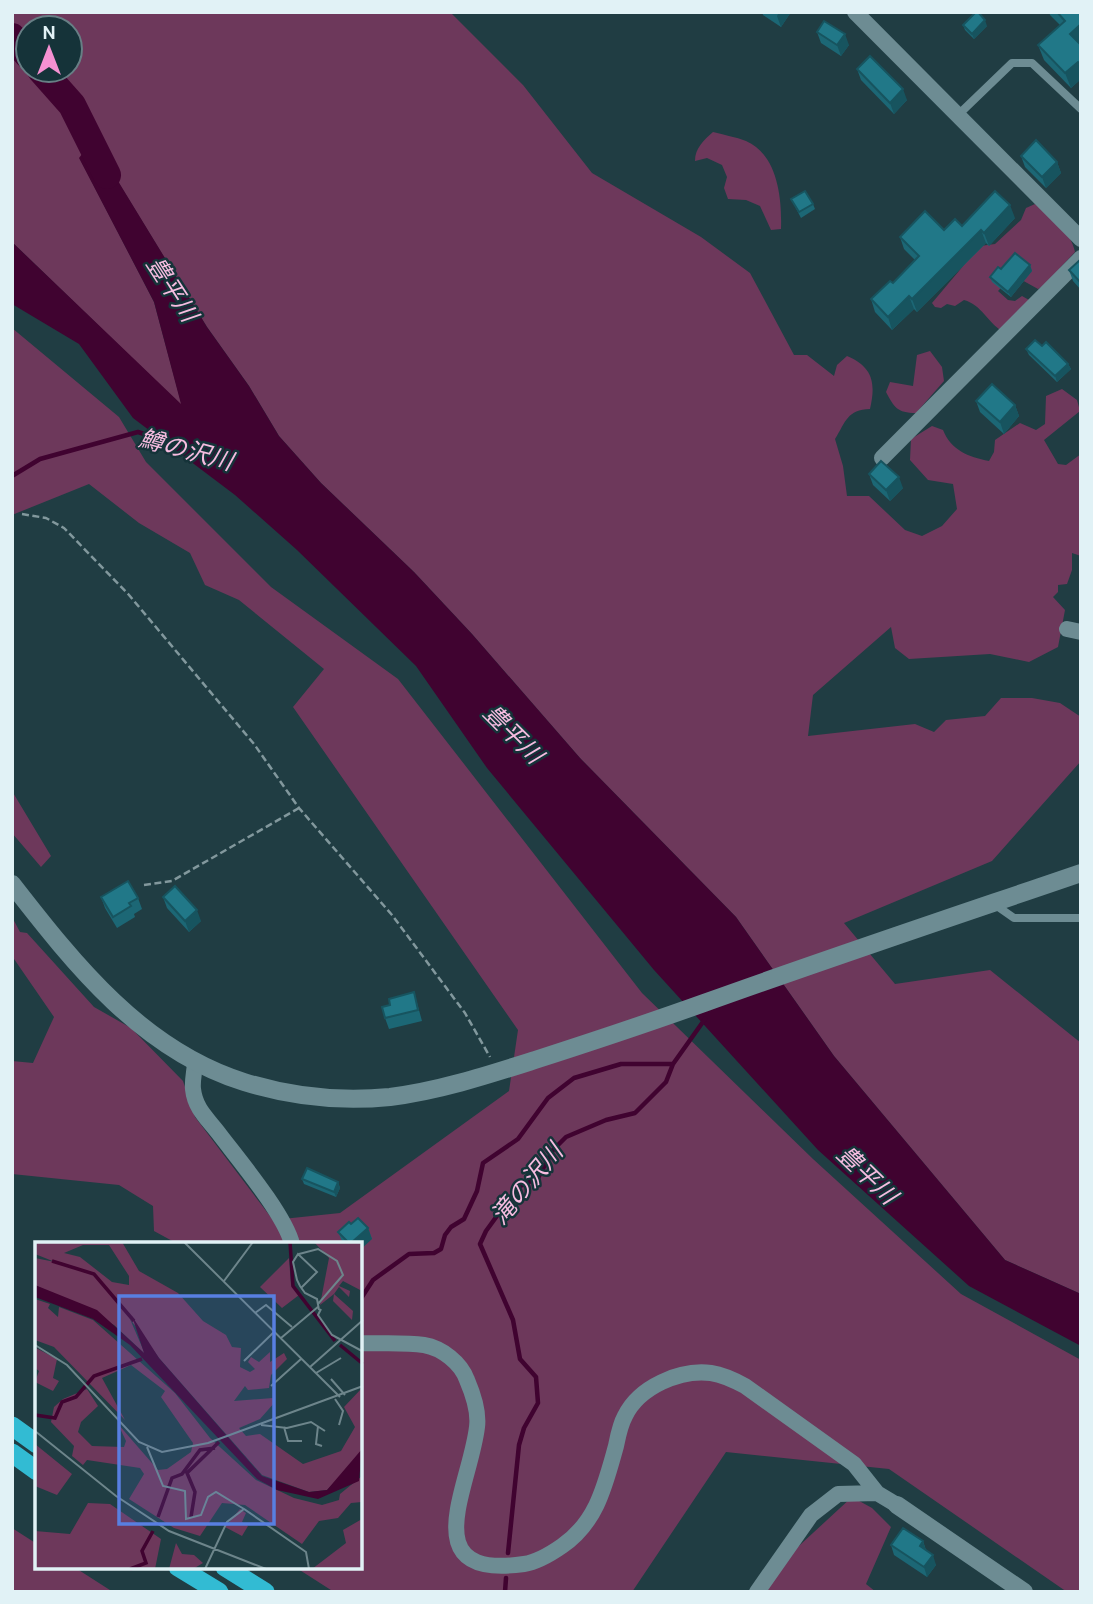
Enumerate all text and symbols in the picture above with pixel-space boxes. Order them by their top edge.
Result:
north arrow [14,14,84,84]
text: N [42,22,56,46]
water label: 豊平川 [138,252,204,331]
water label: 鱒の沢川 [135,425,239,480]
water label: 豊平川 [476,699,550,774]
water label: 滝の沢川 [486,1137,573,1232]
water label: 豊平川 [829,1141,904,1214]
inset map [35,1242,362,1569]

